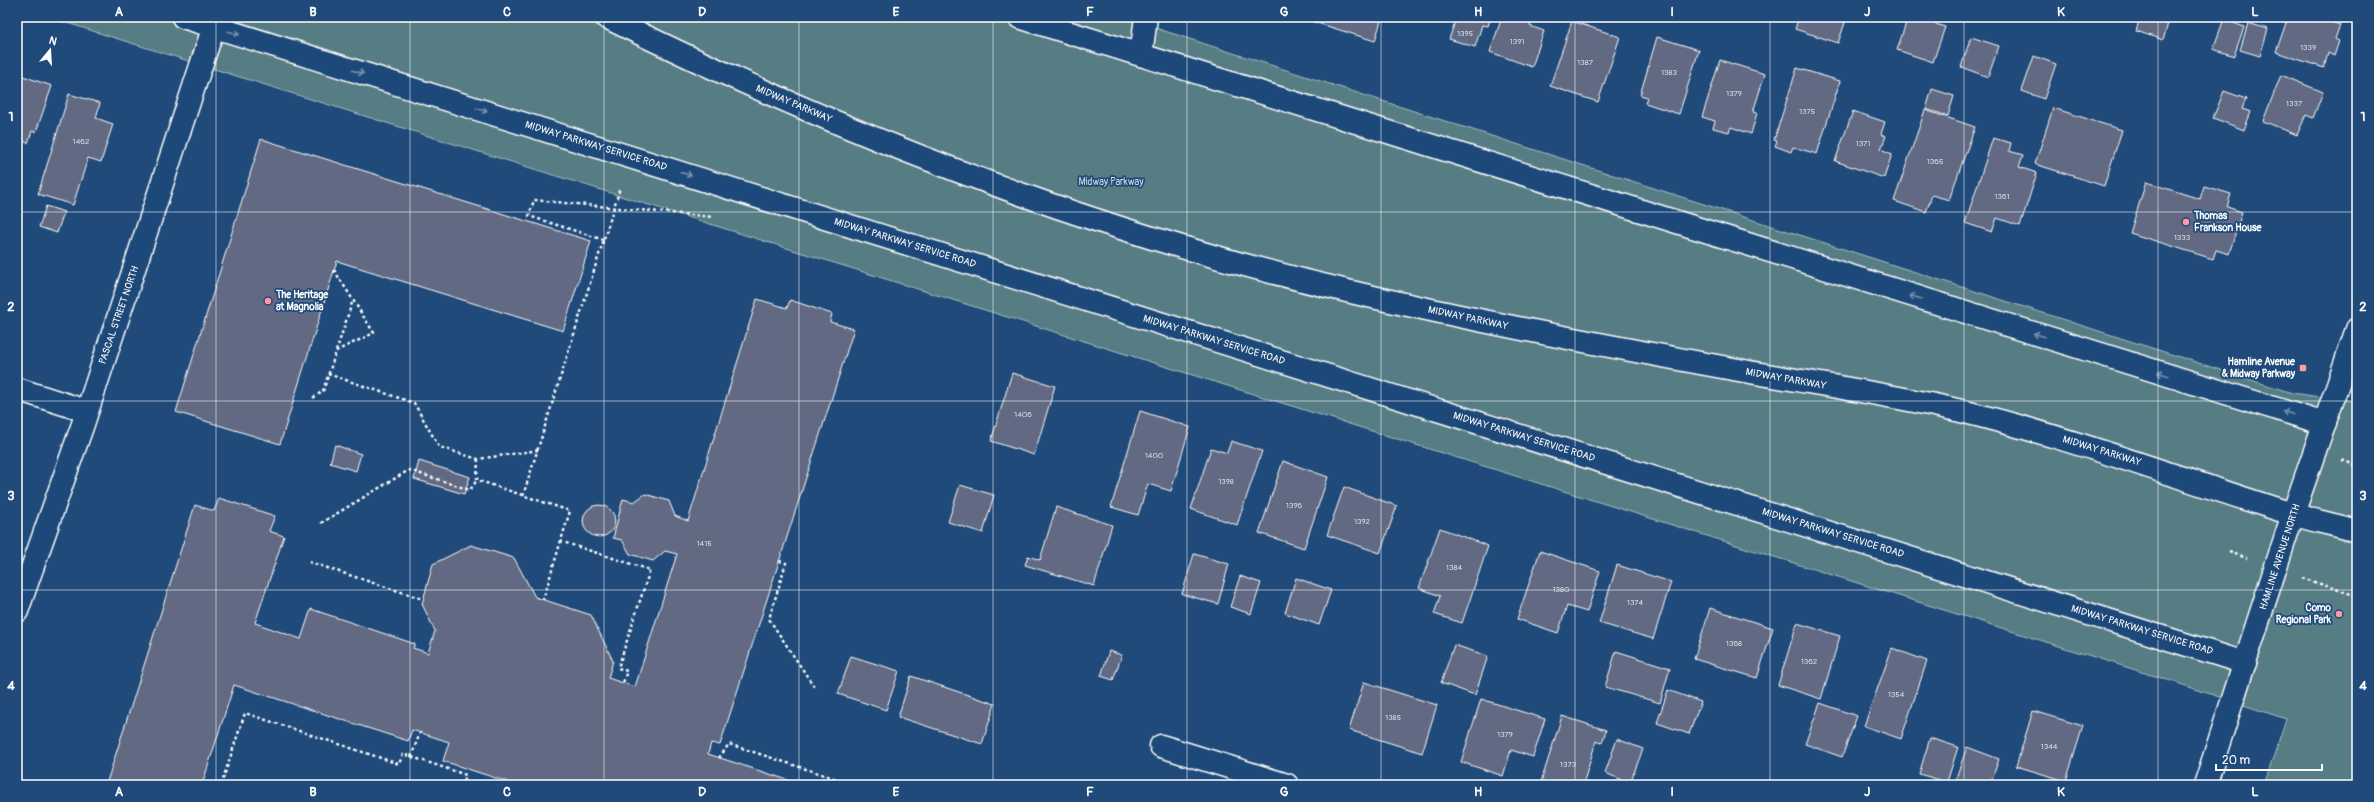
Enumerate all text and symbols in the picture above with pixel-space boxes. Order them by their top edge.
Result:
text: A [115,4,124,20]
text: B [309,4,317,20]
text: C [503,4,511,20]
text: D [698,4,706,20]
text: E [893,4,900,20]
text: F [1086,4,1094,20]
text: G [1280,4,1289,20]
text: H [1474,4,1482,20]
text: I [1670,4,1674,20]
text: J [1864,4,1870,20]
text: K [2057,4,2065,20]
text: L [2251,4,2259,20]
house number: 1395 [1457,29,1473,38]
north arrow [30,30,70,70]
one-way arrow [227,30,240,37]
text: N [47,34,59,48]
house number: 1391 [1510,37,1524,46]
house number: 1339 [2300,43,2316,52]
house number: 1387 [1577,58,1594,67]
one-way arrow [352,68,364,76]
house number: 1383 [1661,68,1678,77]
street label: MIDWAY PARKWAY [754,83,834,126]
house number: 1379 [1726,89,1742,98]
house number: 1337 [2286,99,2303,108]
one-way arrow [475,107,488,114]
house number: 1375 [1799,107,1815,116]
text: 1 [8,109,14,125]
text: 1 [2360,109,2366,125]
street label: MIDWAY PARKWAY SERVICE ROAD [524,119,668,173]
house number: 1462 [73,137,90,146]
house number: 1371 [1856,139,1870,148]
house number: 1365 [1927,157,1943,166]
one-way arrow [680,171,693,178]
park label: Midway Parkway [1079,176,1144,188]
house number: 1361 [1994,192,2010,201]
place label: Thomas Frankson House [2193,210,2263,234]
street label: MIDWAY PARKWAY SERVICE ROAD [833,216,977,270]
marker: Thomas Frankson House [2181,217,2191,227]
house number: 1333 [2174,233,2191,242]
street label: PASCAL STREET NORTH [97,264,141,366]
place label: The Heritage at Magnolia [275,289,329,313]
one-way arrow [1910,292,1922,300]
marker: The Heritage at Magnolia [263,296,273,306]
text: 2 [7,299,15,315]
text: 2 [2359,299,2367,315]
street label: MIDWAY PARKWAY [1427,304,1509,332]
street label: MIDWAY PARKWAY SERVICE ROAD [1142,313,1286,367]
one-way arrow [2033,331,2046,338]
place label: Hamline Avenue & Midway Parkway [2222,356,2296,380]
marker: Hamline Avenue & Midway Parkway [2298,363,2308,373]
street label: MIDWAY PARKWAY [1745,366,1827,392]
one-way arrow [2157,370,2170,377]
one-way arrow [2281,409,2294,416]
house number: 1406 [1014,410,1032,419]
street label: MIDWAY PARKWAY SERVICE ROAD [1452,410,1596,464]
street label: MIDWAY PARKWAY [2061,433,2143,469]
house number: 1400 [1145,451,1164,460]
house number: 1398 [1218,477,1234,486]
text: 3 [7,488,15,504]
text: 3 [2359,488,2367,504]
house number: 1396 [1286,501,1303,510]
street label: HAMLINE AVENUE NORTH [2257,502,2303,612]
street label: MIDWAY PARKWAY SERVICE ROAD [1761,506,1905,560]
house number: 1392 [1354,517,1371,526]
house number: 1415 [696,539,712,548]
house number: 1384 [1446,563,1462,572]
house number: 1380 [1552,585,1570,594]
house number: 1374 [1627,598,1644,607]
place label: Como Regional Park [2276,602,2332,626]
street label: MIDWAY PARKWAY SERVICE ROAD [2070,603,2214,657]
marker: Como Regional Park [2334,609,2344,619]
house number: 1368 [1726,639,1742,648]
house number: 1362 [1801,657,1818,666]
text: 4 [7,678,15,694]
text: 4 [2359,678,2367,694]
house number: 1354 [1888,690,1905,699]
house number: 1385 [1385,713,1401,722]
house number: 1379 [1497,730,1513,739]
house number: 1344 [2041,742,2058,751]
scale bar [2216,746,2322,772]
text: 20 m [2222,753,2251,768]
house number: 1373 [1560,760,1577,769]
text: A [115,784,124,800]
text: B [309,784,317,800]
text: C [503,784,511,800]
text: D [698,784,706,800]
text: E [893,784,900,800]
text: F [1086,784,1094,800]
text: G [1280,784,1289,800]
text: H [1474,784,1482,800]
text: I [1670,784,1674,800]
text: J [1864,784,1870,800]
text: K [2057,784,2065,800]
text: L [2251,784,2259,800]

